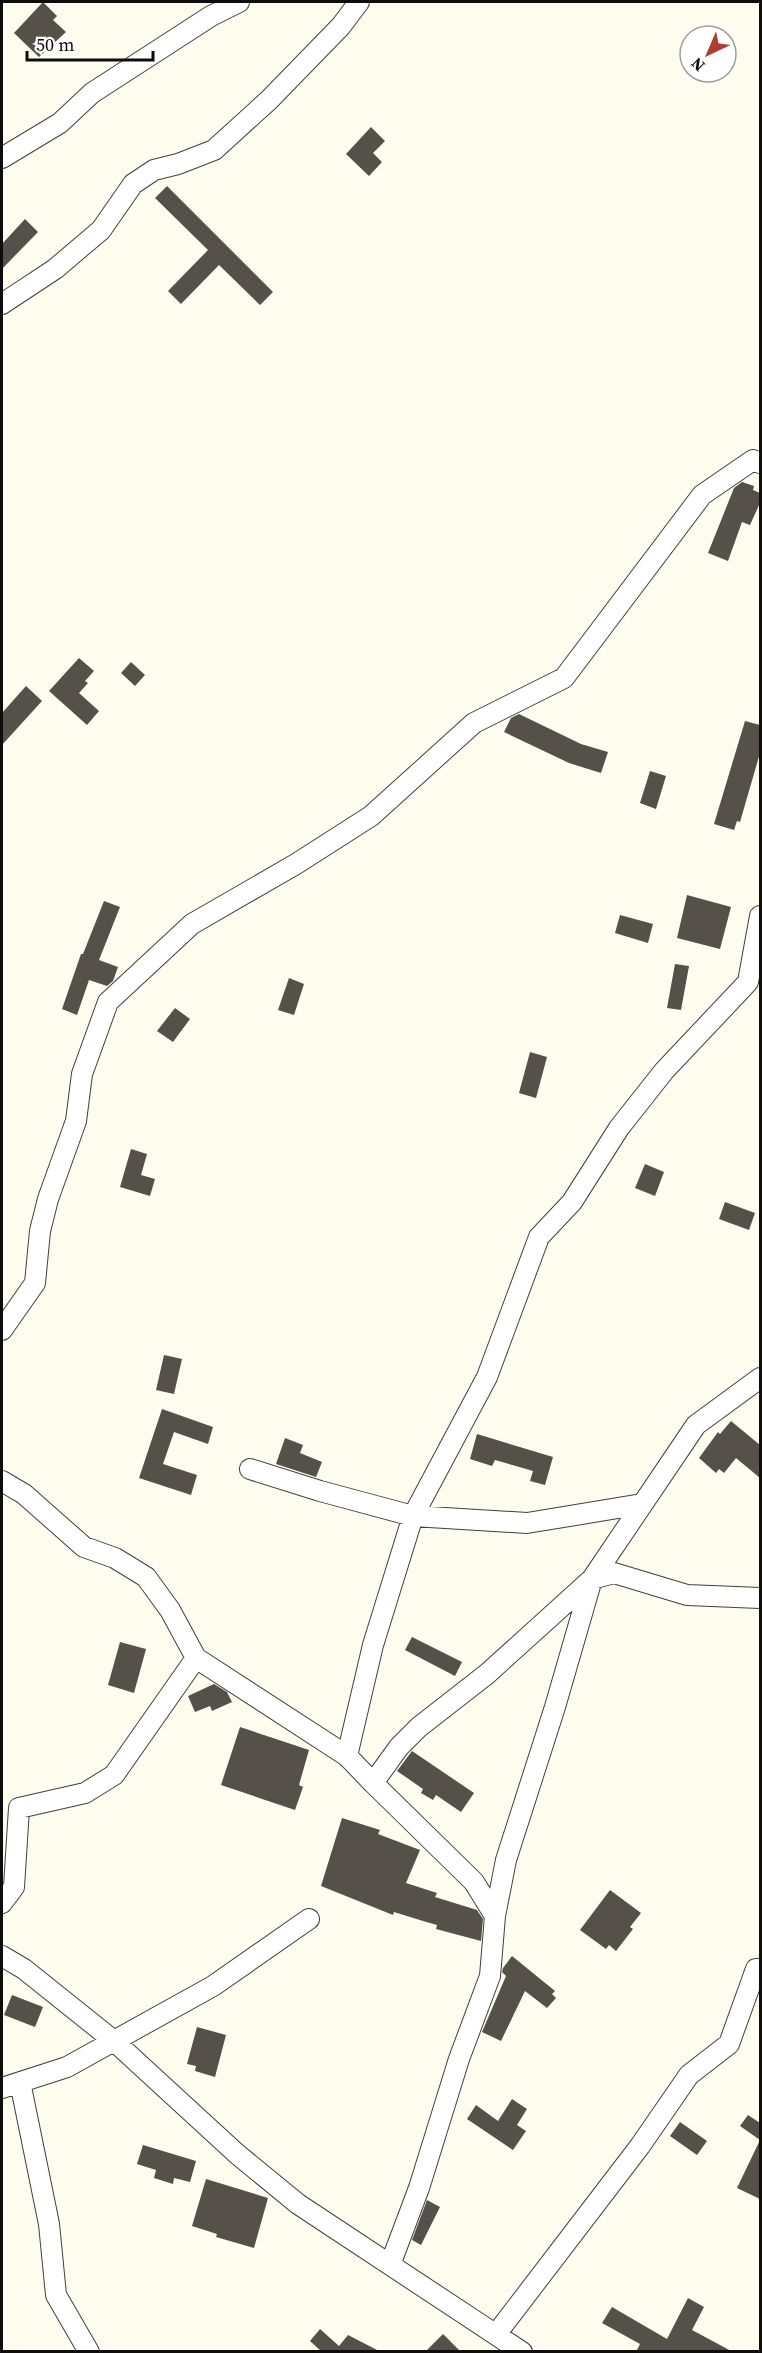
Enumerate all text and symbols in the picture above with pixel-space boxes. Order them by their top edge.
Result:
scale bar [27,24,153,62]
north arrow [678,24,738,84]
text: 50 m [36,32,74,57]
text: N [685,53,709,77]

